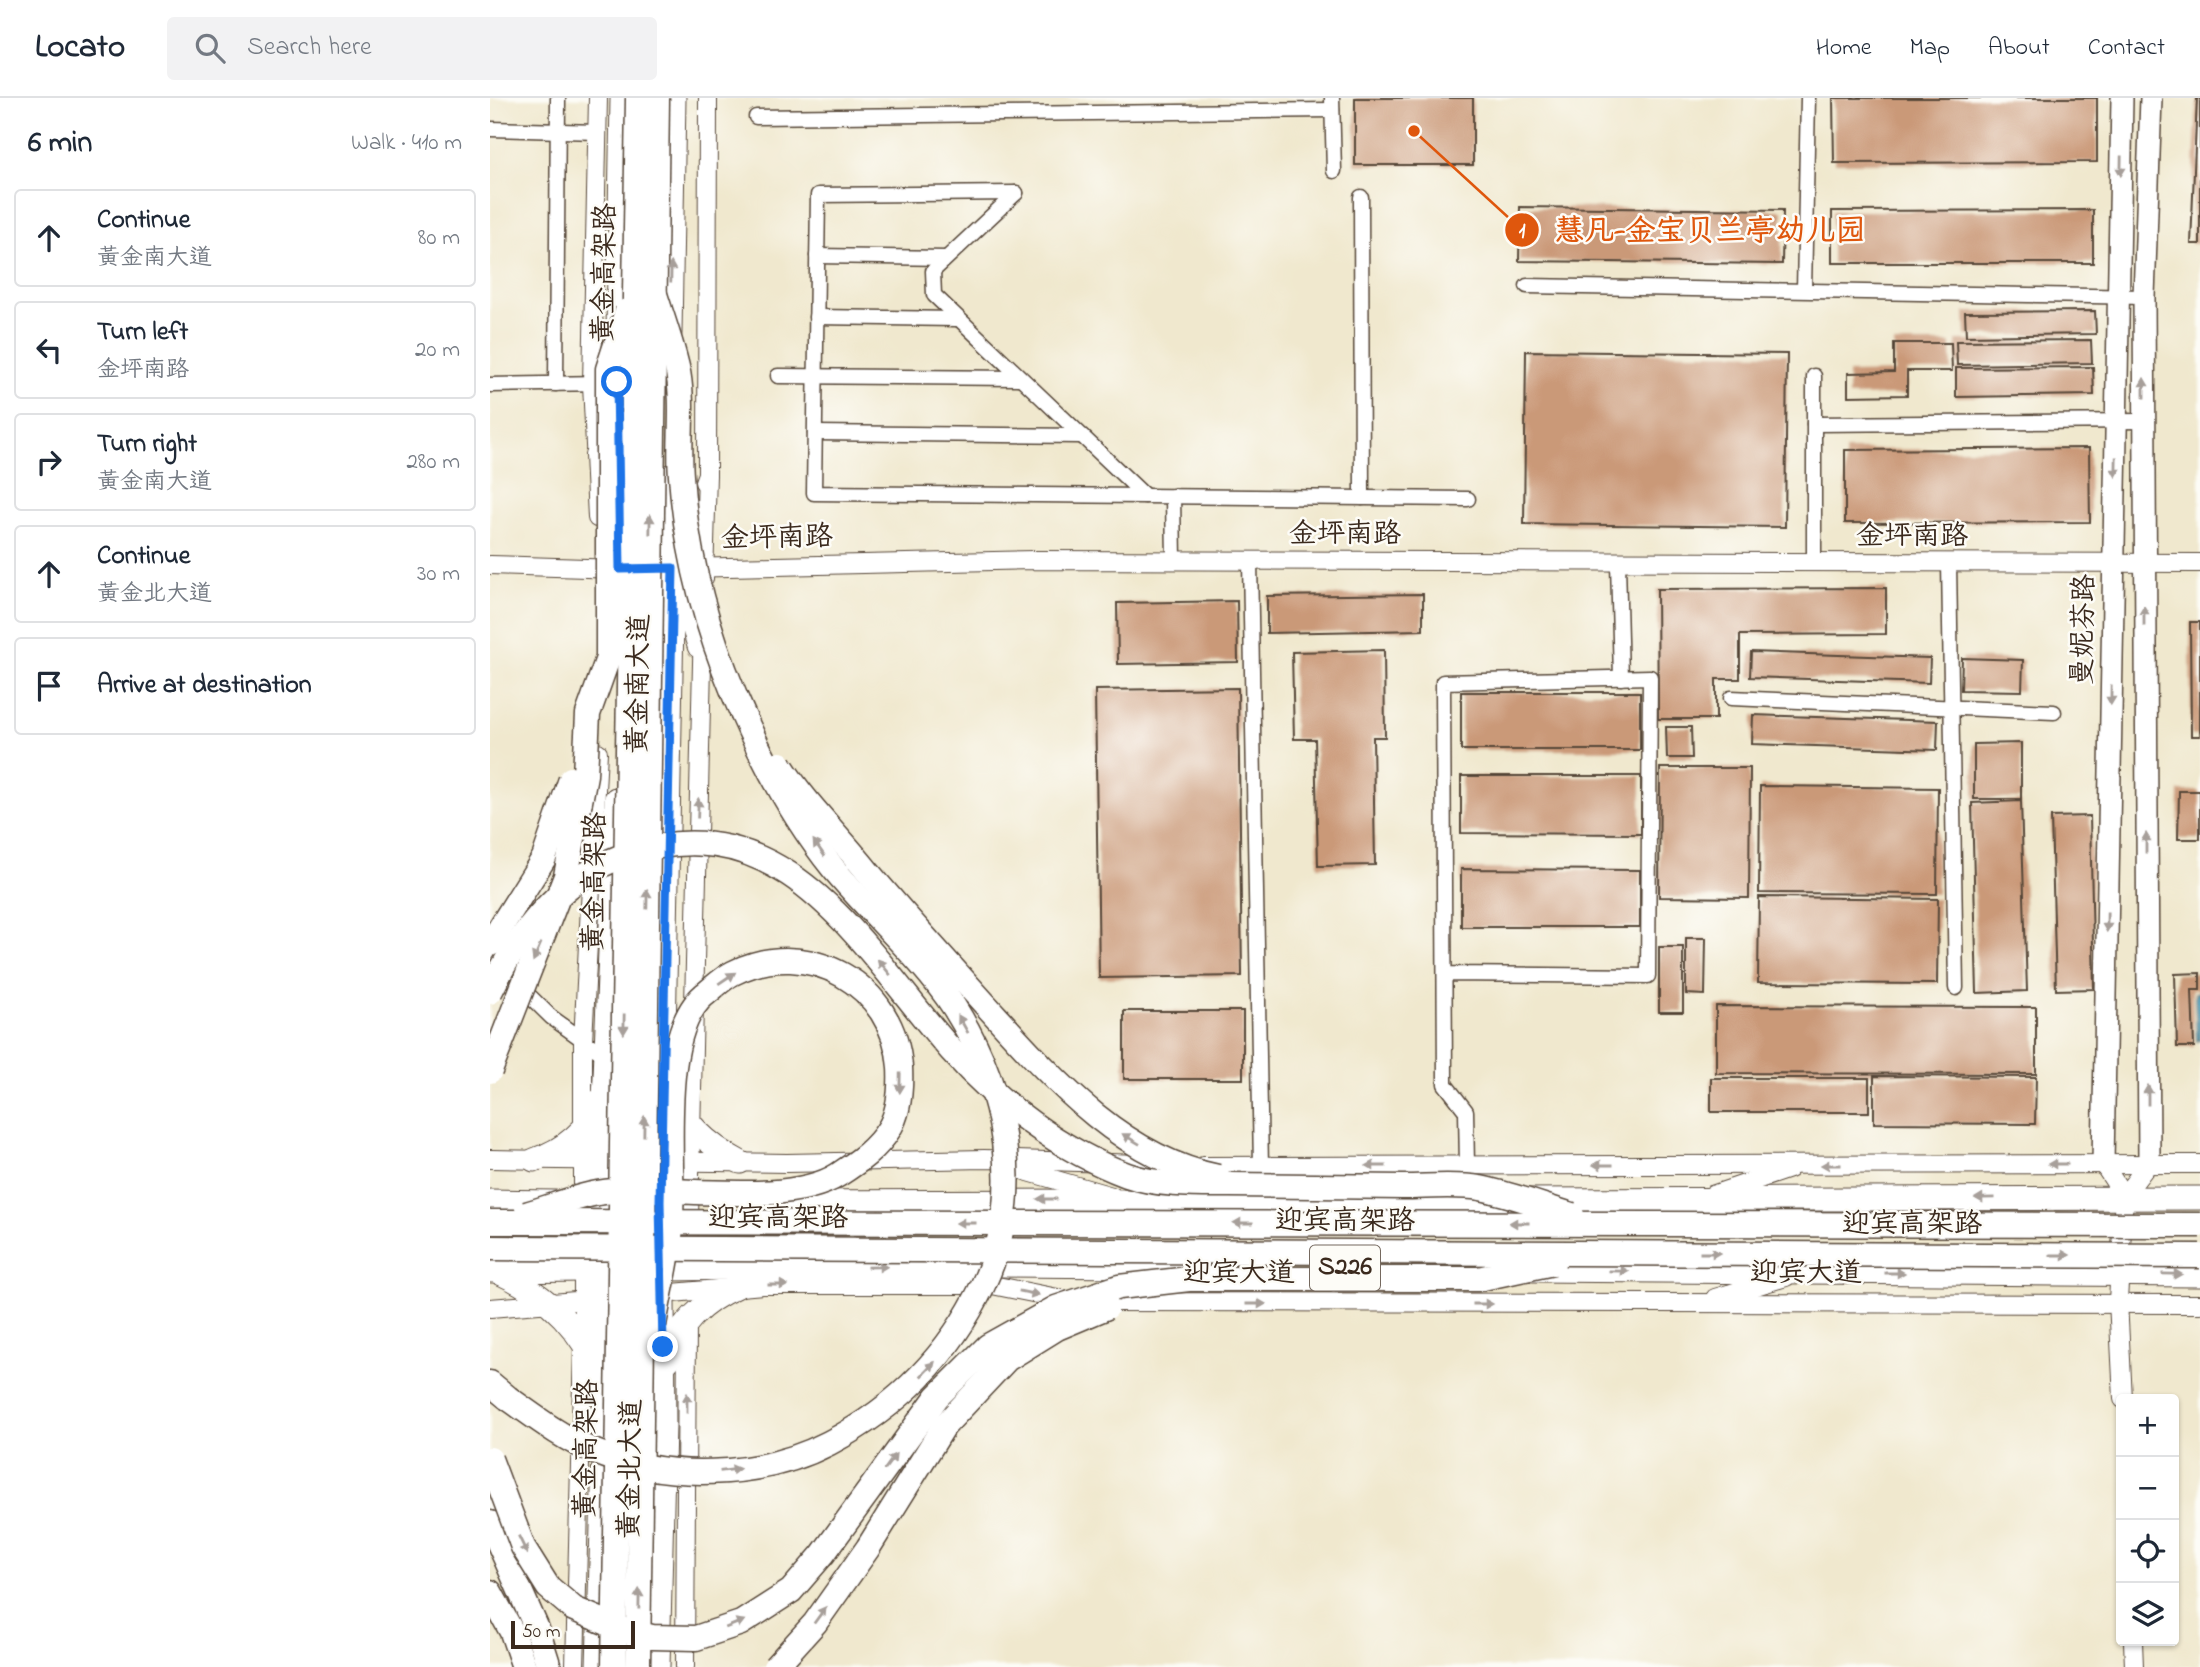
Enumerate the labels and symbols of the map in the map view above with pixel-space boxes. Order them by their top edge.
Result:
one-way arrow [2115,155,2127,177]
street label: 黄金高架路 [584,203,628,343]
callout: 慧凡-金宝贝兰亭幼儿园 [1505,204,1879,255]
text: 慧凡-金宝贝兰亭幼儿园 [1554,211,1866,255]
text: 1 [1519,217,1526,247]
one-way arrow [665,261,677,283]
route start [601,366,632,397]
one-way arrow [2138,377,2150,399]
one-way arrow [2110,456,2121,478]
one-way arrow [645,513,656,535]
street label: 金坪南路 [1289,515,1401,556]
street label: 金坪南路 [1856,517,1968,558]
street label: 金坪南路 [721,518,833,560]
street label: 曼妮芬路 [2064,574,2106,686]
one-way arrow [2138,604,2150,626]
street label: 黄金南大道 [618,614,662,754]
one-way arrow [2106,684,2117,706]
one-way arrow [692,797,704,819]
street label: 黄金高架路 [574,812,618,952]
one-way arrow [2140,832,2152,854]
one-way arrow [812,839,826,857]
one-way arrow [641,888,653,910]
one-way arrow [2102,911,2113,933]
one-way arrow [531,942,543,962]
one-way arrow [877,959,892,976]
one-way arrow [718,971,736,985]
one-way arrow [618,1013,630,1035]
one-way arrow [957,1014,969,1033]
one-way arrow [894,1072,906,1094]
one-way arrow [2142,1084,2154,1106]
one-way arrow [638,1115,650,1137]
one-way arrow [1121,1133,1140,1145]
one-way arrow [2047,1158,2069,1170]
one-way arrow [1592,1159,1614,1171]
one-way arrow [1820,1159,1842,1170]
one-way arrow [1365,1160,1387,1172]
one-way arrow [1974,1192,1996,1204]
one-way arrow [1036,1193,1058,1205]
street label: 迎宾高架路 [708,1199,848,1240]
street label: 迎宾高架路 [1275,1202,1415,1243]
street label: 迎宾高架路 [1842,1205,1982,1246]
one-way arrow [955,1217,977,1229]
one-way arrow [1232,1217,1254,1229]
one-way arrow [1508,1217,1530,1229]
road number: S226 [1310,1246,1380,1290]
one-way arrow [1699,1247,1721,1259]
one-way arrow [2049,1249,2071,1261]
street label: 迎宾大道 [1183,1254,1295,1295]
street label: 迎宾大道 [1750,1254,1862,1295]
one-way arrow [866,1262,888,1273]
one-way arrow [1608,1265,1630,1276]
one-way arrow [1884,1267,1906,1279]
one-way arrow [2161,1268,2183,1280]
one-way arrow [767,1279,789,1291]
one-way arrow [1018,1287,1040,1298]
one-way arrow [1245,1298,1267,1310]
one-way arrow [1472,1298,1494,1310]
route end [647,1331,678,1362]
one-way arrow [920,1361,937,1378]
street label: 黄金高架路 [566,1379,610,1519]
one-way arrow [681,1392,693,1414]
street label: 黄金北大道 [610,1399,654,1539]
one-way arrow [882,1453,896,1471]
one-way arrow [719,1464,741,1475]
one-way arrow [518,1535,529,1555]
one-way arrow [633,1588,645,1610]
one-way arrow [812,1607,827,1625]
scale bar [511,1618,635,1650]
one-way arrow [725,1618,746,1629]

